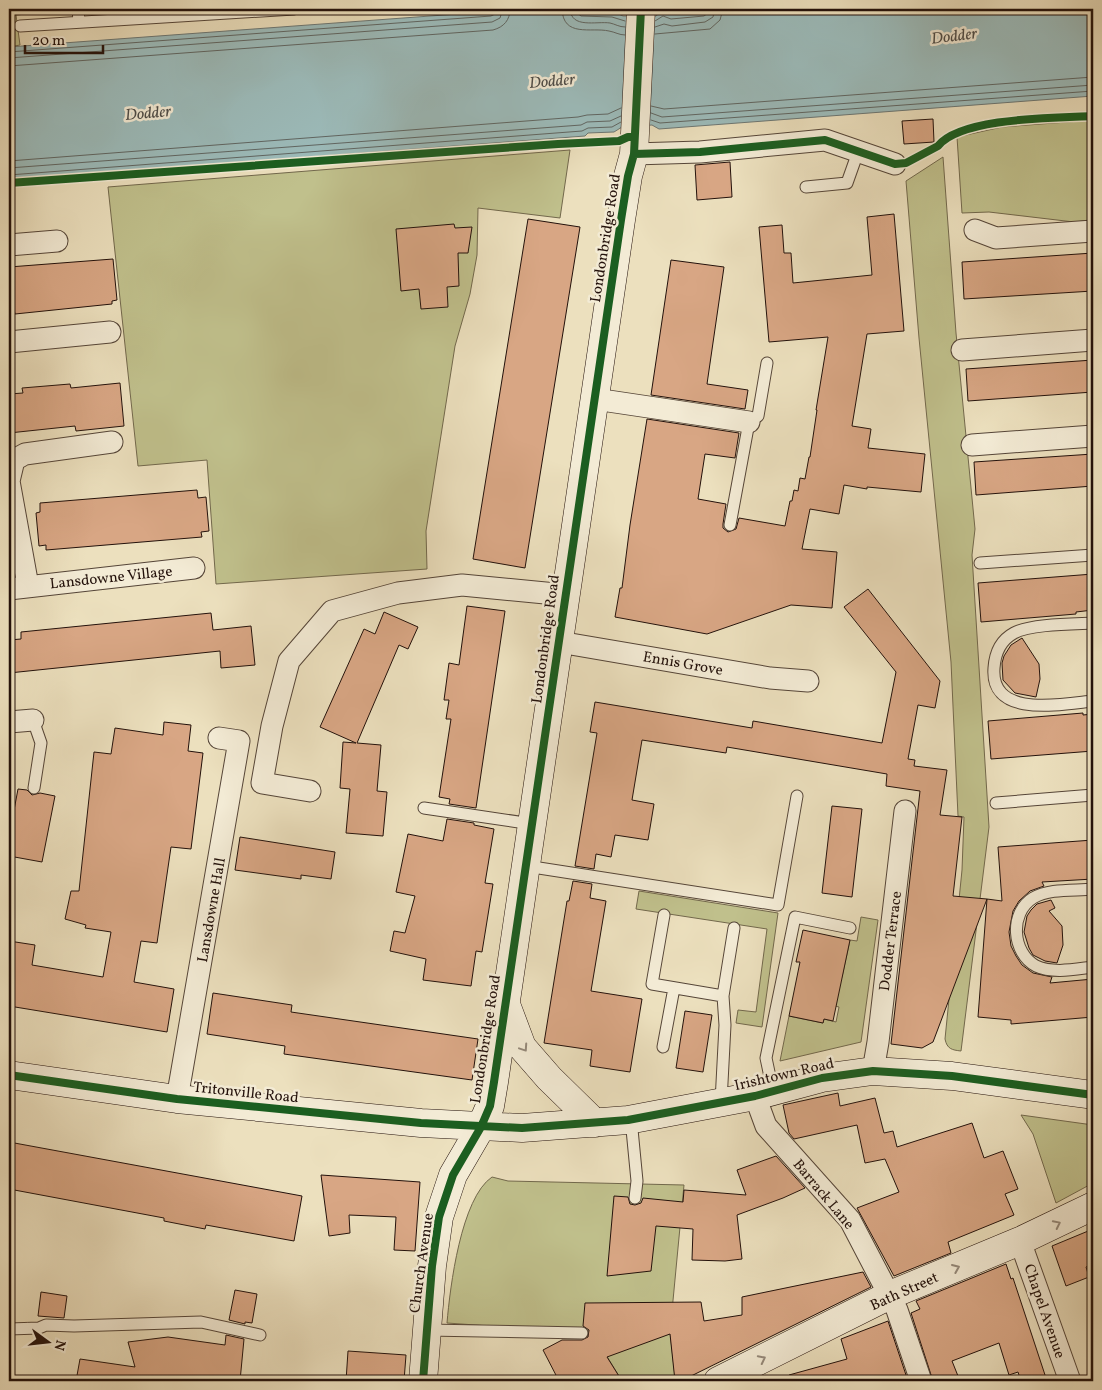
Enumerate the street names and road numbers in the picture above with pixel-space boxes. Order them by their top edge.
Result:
street label: Londonbridge Road [586,172,627,304]
street label: Lansdowne Village [49,562,173,595]
street label: Londonbridge Road [527,573,566,705]
street label: Ennis Grove [641,647,724,682]
street label: Lansdowne Hall [193,856,232,964]
street label: Dodder Terrace [875,890,908,992]
street label: Londonbridge Road [466,973,507,1105]
street label: Irishtown Road [732,1054,836,1097]
street label: Tritonville Road [192,1078,300,1109]
street label: Barrack Lane [787,1155,859,1235]
street label: Church Avenue [405,1212,440,1315]
street label: Chapel Avenue [1018,1262,1070,1361]
street label: Bath Street [867,1268,942,1317]

